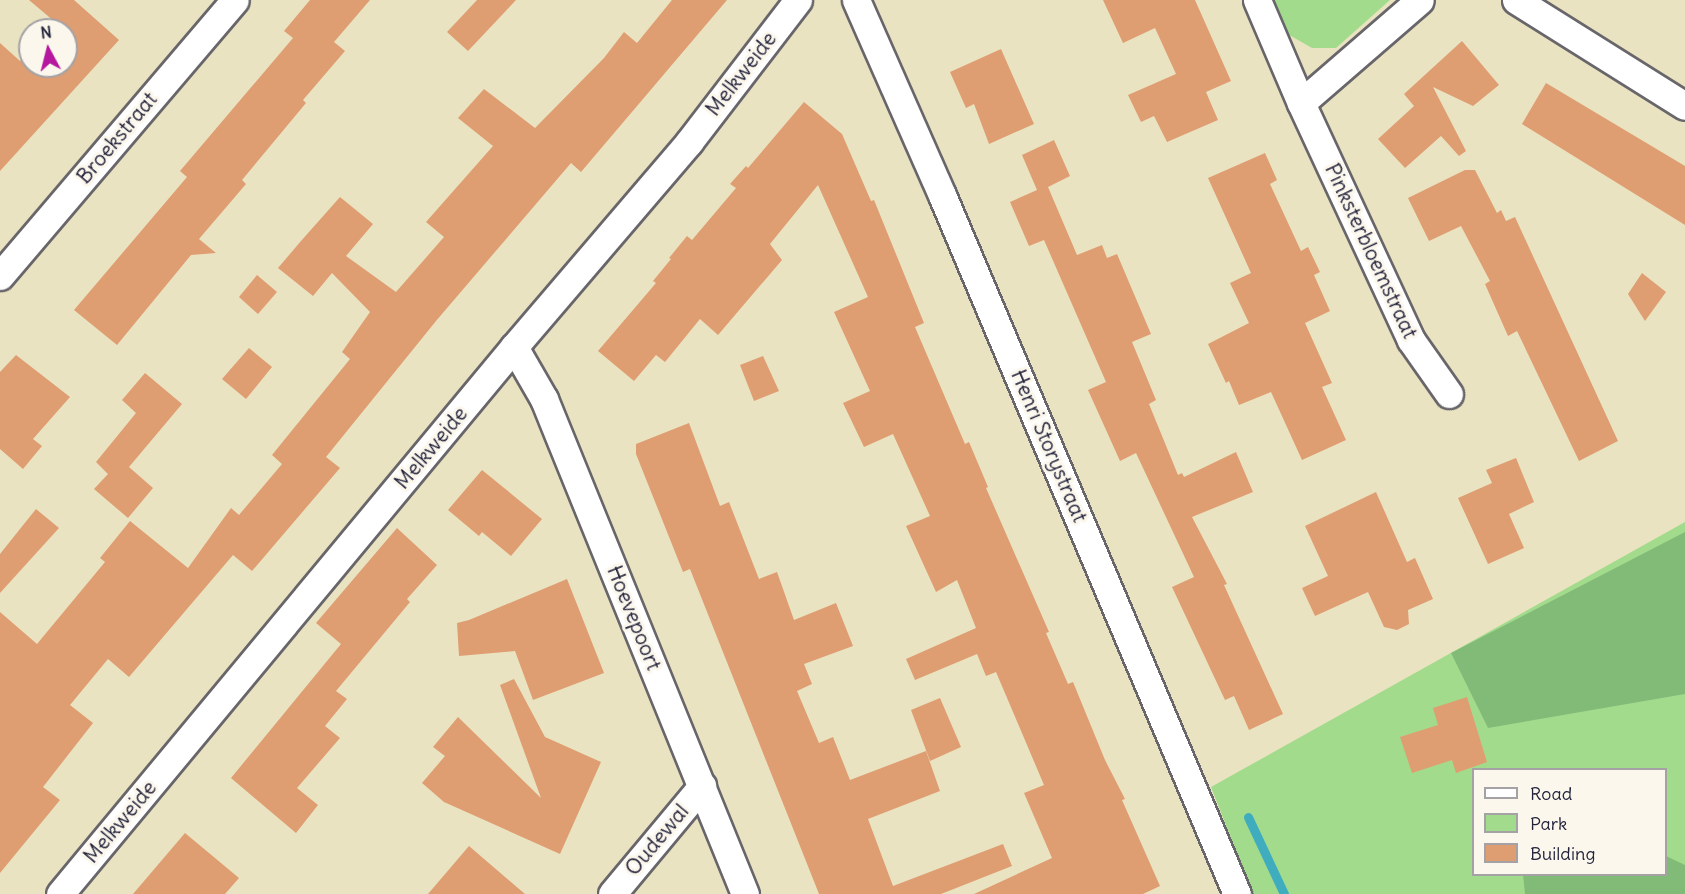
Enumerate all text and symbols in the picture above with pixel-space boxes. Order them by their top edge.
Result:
north arrow [18,18,78,78]
text: N [39,22,53,43]
street label: Melkweide [700,27,782,121]
street label: Broekstraat [71,87,163,189]
street label: Pinksterbloemstraat [1319,159,1423,343]
street label: Henri Storystraat [1005,366,1093,526]
street label: Melkweide [389,402,473,494]
street label: Hoevepoort [602,562,666,674]
legend [1472,768,1667,876]
street label: Melkweide [78,776,162,868]
text: Road [1530,782,1572,805]
street label: Oudewal [620,799,694,881]
text: Park [1530,812,1567,835]
text: Building [1530,842,1595,865]

